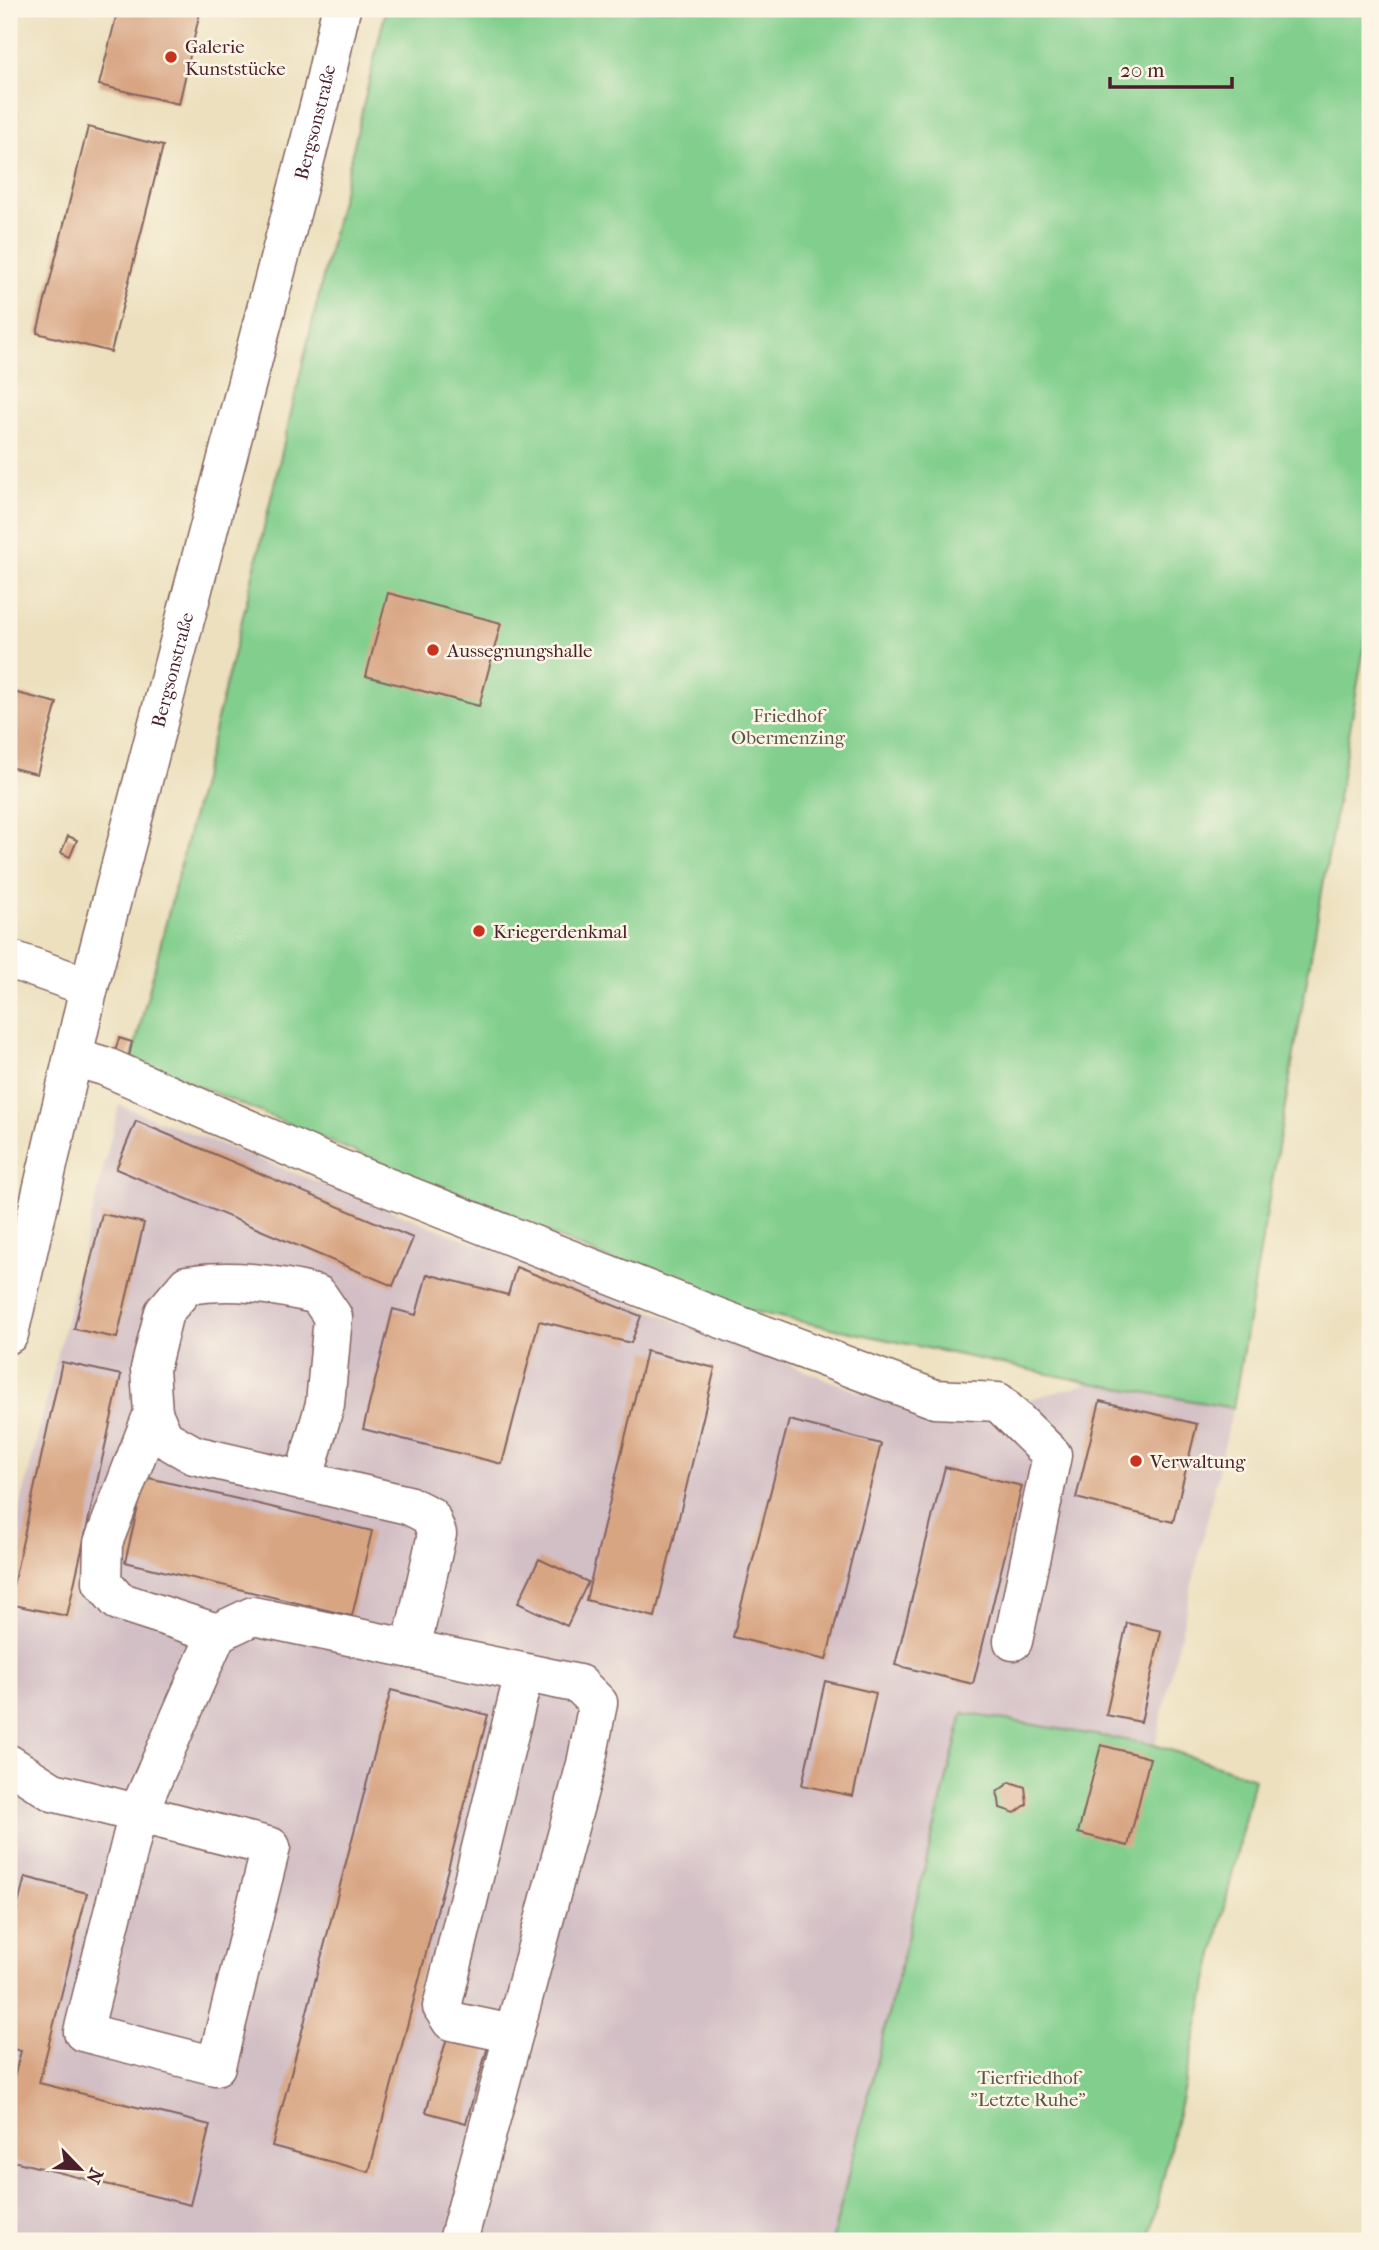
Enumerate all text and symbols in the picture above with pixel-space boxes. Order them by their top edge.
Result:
place label: Galerie Kunststücke [185,36,286,80]
scale bar [1110,46,1232,90]
marker: Galerie Kunststücke [163,49,179,65]
text: 20 m [1120,58,1165,82]
street label: Bergsonstraße [290,63,340,182]
street label: Bergsonstraße [147,610,198,730]
place label: Aussegnungshalle [446,640,592,662]
marker: Aussegnungshalle [425,642,441,658]
park label: Friedhof Obermenzing [731,705,846,749]
place label: Kriegerdenkmal [493,921,628,943]
marker: Kriegerdenkmal [471,923,487,939]
place label: Verwaltung [1149,1451,1246,1473]
marker: Verwaltung [1128,1453,1144,1469]
park label: Tierfriedhof "Letzte Ruhe" [970,2067,1086,2111]
north arrow [46,2134,116,2204]
text: N [81,2165,108,2187]

